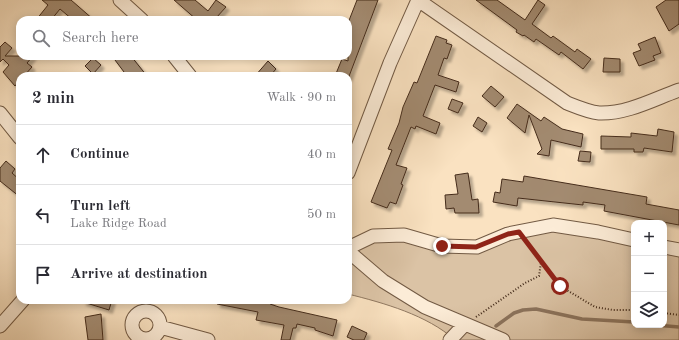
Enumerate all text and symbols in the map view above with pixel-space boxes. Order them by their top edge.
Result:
search box [16,16,352,60]
icon: search [30,27,52,49]
text: Search here [62,31,139,46]
text: 2 min [32,90,75,107]
text: Walk · 90 m [267,91,336,104]
icon: ahead [32,144,54,166]
text: Continue [70,147,129,162]
text: 40 m [307,148,336,161]
text: Turn left [70,199,130,214]
icon: left [32,204,54,226]
text: 50 m [307,208,336,221]
text: Lake Ridge Road [70,217,167,230]
map controls [631,220,667,328]
button: + [631,220,667,256]
route end [433,237,451,255]
button: − [631,256,667,292]
icon: arrive [32,264,54,286]
text: Arrive at destination [70,267,208,282]
route start [551,277,569,295]
button: layers [631,292,667,328]

